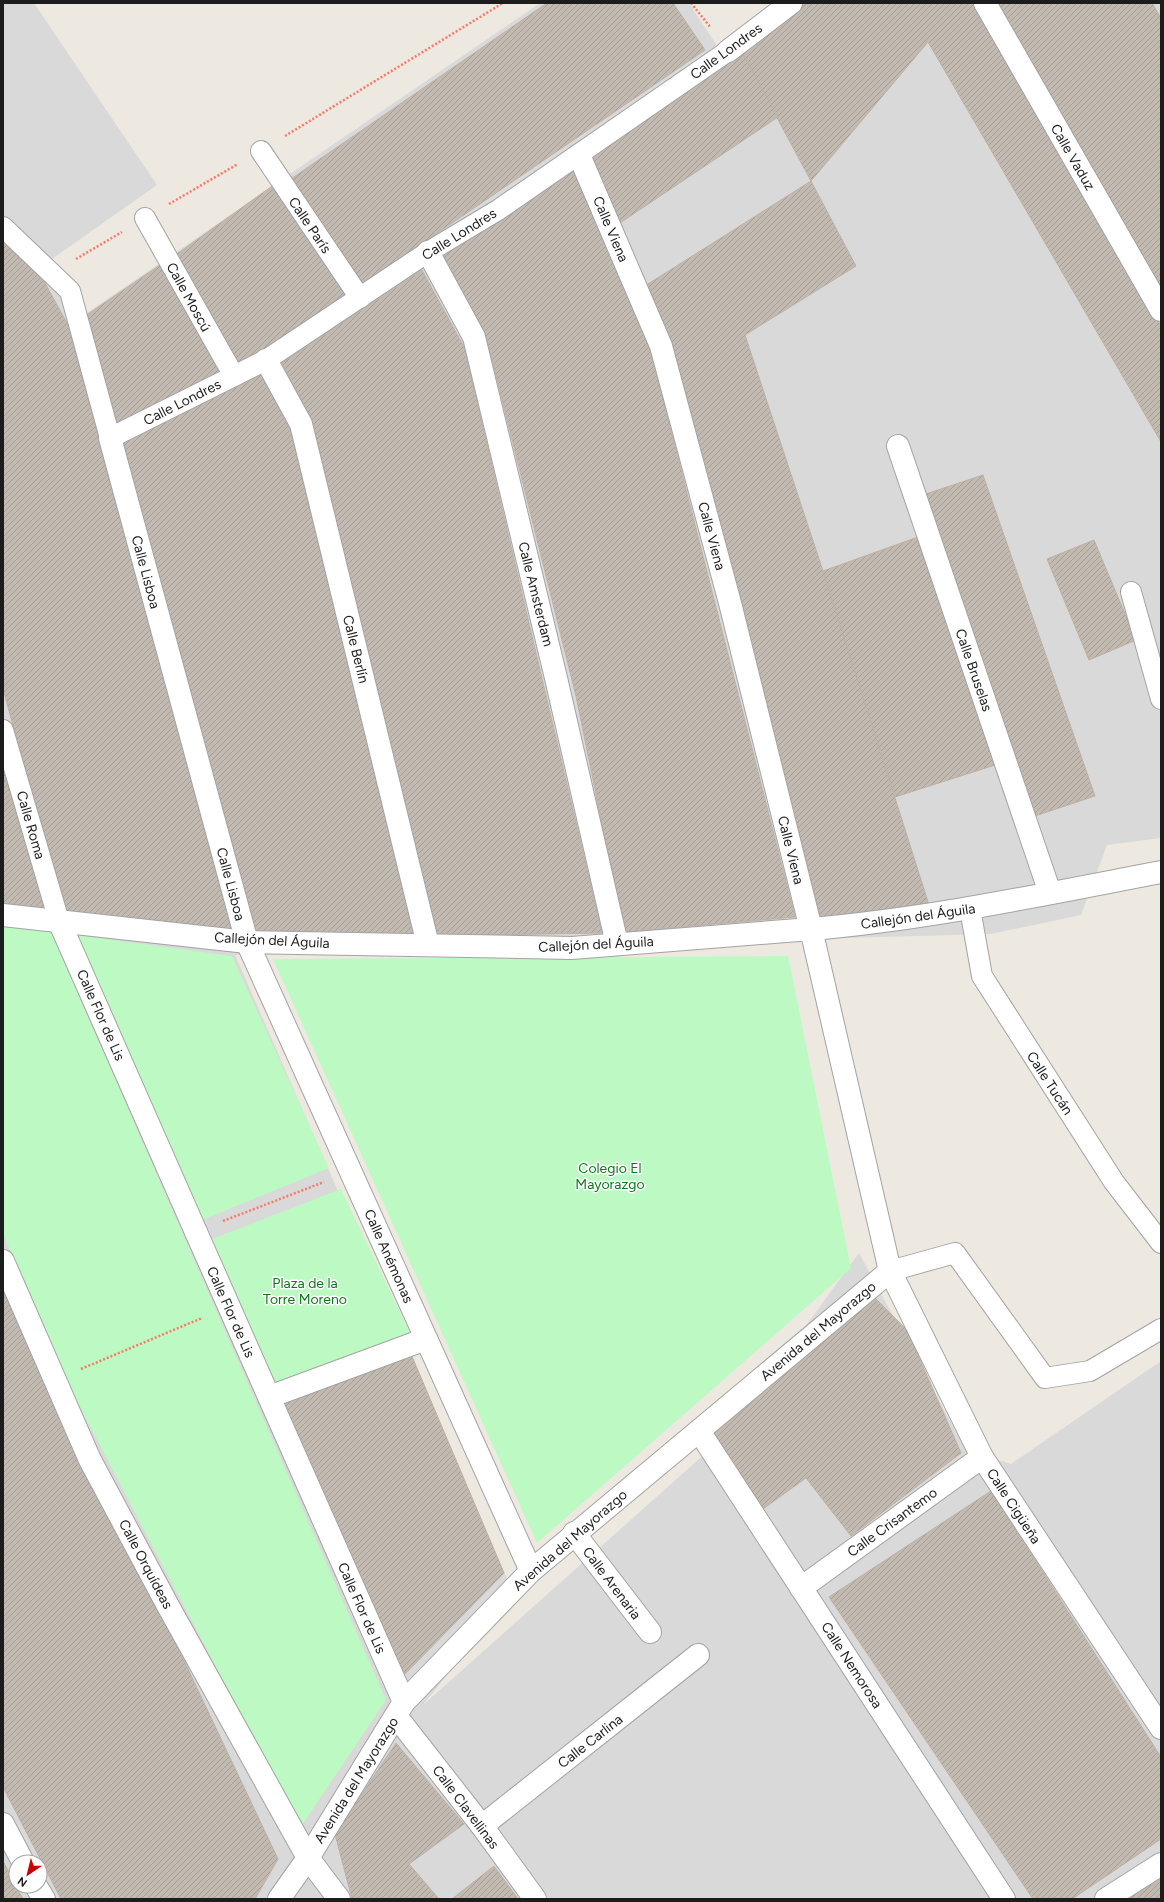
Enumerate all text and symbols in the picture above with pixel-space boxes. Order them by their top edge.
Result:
street label: Calle Londres [687,20,766,83]
street label: Calle Vaduz [1047,121,1098,194]
street label: Calle París [285,194,335,257]
street label: Calle Viena [589,194,632,265]
street label: Calle Londres [419,205,500,264]
street label: Calle Moscú [163,260,215,335]
street label: Calle Londres [141,376,224,429]
street label: Calle Viena [694,500,729,572]
street label: Calle Lisboa [128,534,163,611]
street label: Calle Amsterdam [514,540,557,648]
street label: Calle Berlín [339,613,372,685]
street label: Calle Bruselas [951,626,996,714]
street label: Calle Roma [13,789,48,861]
street label: Calle Viena [774,814,807,886]
street label: Calle Lisboa [213,846,248,923]
street label: Callejón del Águila [860,900,976,933]
street label: Callejón del Águila [214,929,330,952]
street label: Callejón del Águila [538,933,654,956]
street label: Calle Flor de Lis [73,967,128,1063]
street label: Calle Tucán [1023,1048,1076,1118]
park label: Colegio El Mayorazgo [575,1160,645,1193]
street label: Calle Anémonas [360,1207,417,1306]
street label: Calle Flor de Lis [203,1264,258,1360]
park label: Plaza de la Torre Moreno [263,1275,347,1308]
street label: Avenida del Mayorazgo [757,1278,880,1385]
street label: Calle Cigüeña [983,1465,1044,1547]
street label: Calle Crisantemo [844,1484,941,1561]
street label: Avenida del Mayorazgo [510,1486,631,1595]
street label: Calle Orquídeas [115,1517,176,1612]
street label: Calle Arenaria [579,1544,644,1623]
street label: Calle Flor de Lis [334,1560,389,1656]
street label: Calle Nemorosa [817,1619,886,1712]
street label: Calle Carlina [554,1711,626,1772]
street label: Avenida del Mayorazgo [311,1714,402,1847]
street label: Calle Clavellinas [429,1762,503,1852]
north arrow [8,1854,48,1894]
text: N [15,1874,30,1890]

